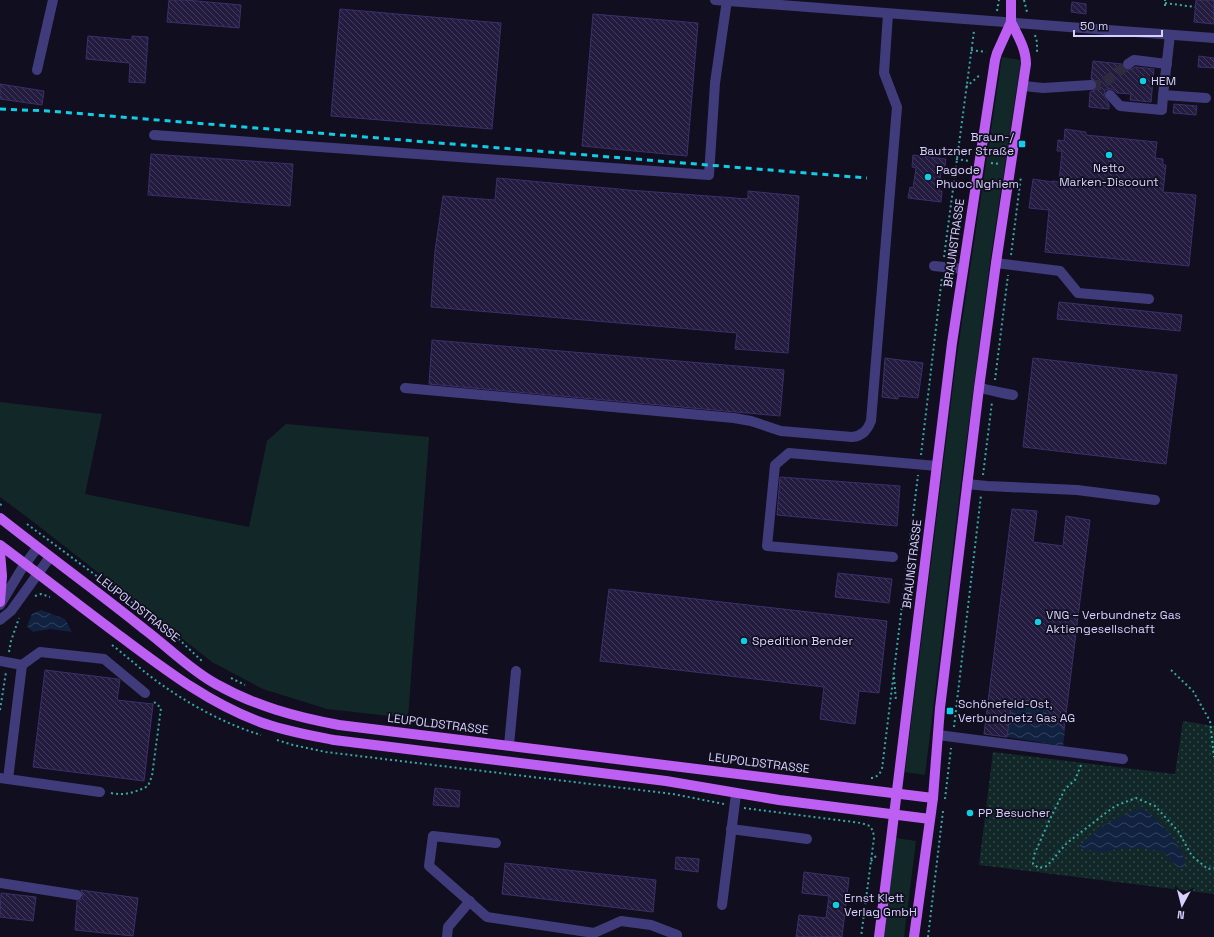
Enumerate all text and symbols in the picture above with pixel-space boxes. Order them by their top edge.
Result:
scale bar [1074,12,1162,38]
text: 50 m [1080,18,1108,34]
place label: HEM [1151,73,1176,89]
marker: HEM [1138,76,1148,86]
place label: Braun-/ Bautzner Straße [919,129,1015,159]
marker: Braun-/ Bautzner Straße [1017,139,1027,149]
marker: Netto Marken-Discount [1104,150,1114,160]
place label: Netto Marken-Discount [1059,160,1159,190]
place label: Pagode Phuoc Nghiem [936,162,1019,192]
marker: Pagode Phuoc Nghiem [923,172,933,182]
street label: BRAUNSTRASSE [940,197,968,288]
street label: BRAUNSTRASSE [899,518,925,609]
street label: LEUPOLDSTRASSE [93,570,183,646]
place label: VNG – Verbundnetz Gas Aktiengesellschaft [1046,607,1181,637]
marker: VNG – Verbundnetz Gas Aktiengesellschaft [1033,617,1043,627]
place label: Spedition Bender [752,633,853,649]
marker: Spedition Bender [739,636,749,646]
place label: Schönefeld-Ost, Verbundnetz Gas AG [958,696,1075,726]
marker: Schönefeld-Ost, Verbundnetz Gas AG [945,706,955,716]
street label: LEUPOLDSTRASSE [387,710,490,738]
street label: LEUPOLDSTRASSE [708,749,811,777]
place label: PP Besucher [978,805,1051,821]
marker: PP Besucher [965,808,975,818]
north arrow [1162,885,1202,925]
place label: Ernst Klett Verlag GmbH [844,890,917,920]
marker: Ernst Klett Verlag GmbH [831,900,841,910]
text: N [1176,908,1185,922]

